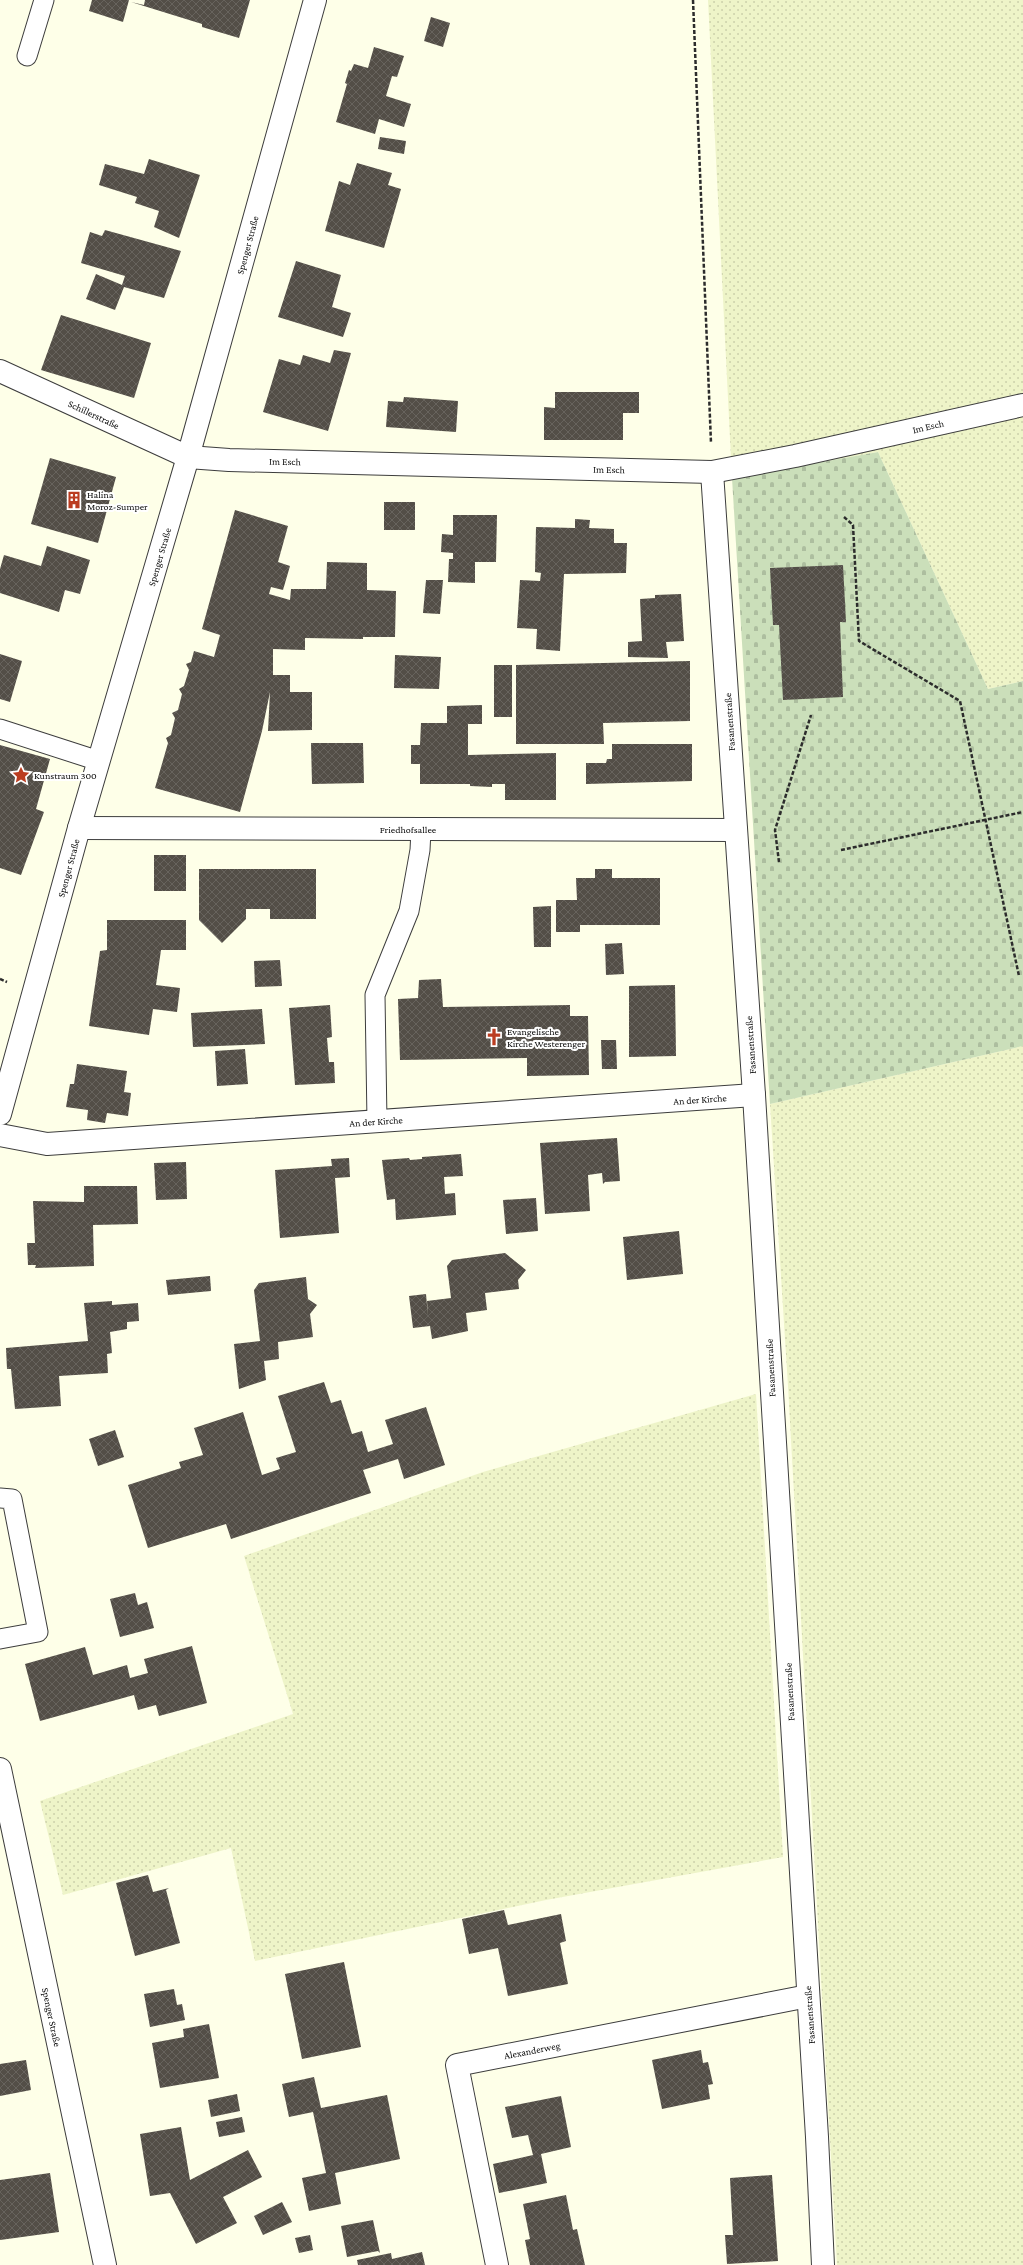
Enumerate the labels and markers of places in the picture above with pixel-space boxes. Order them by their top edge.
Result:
place label: Halina Moroz-Sumper [87,489,148,512]
building icon: Halina Moroz-Sumper [64,490,84,510]
place icon: Kunstraum 300 [11,765,31,785]
place label: Kunstraum 300 [34,770,97,781]
place label: Evangelische Kirche Westerenger [507,1026,585,1049]
church icon: Evangelische Kirche Westerenger [484,1027,504,1047]

